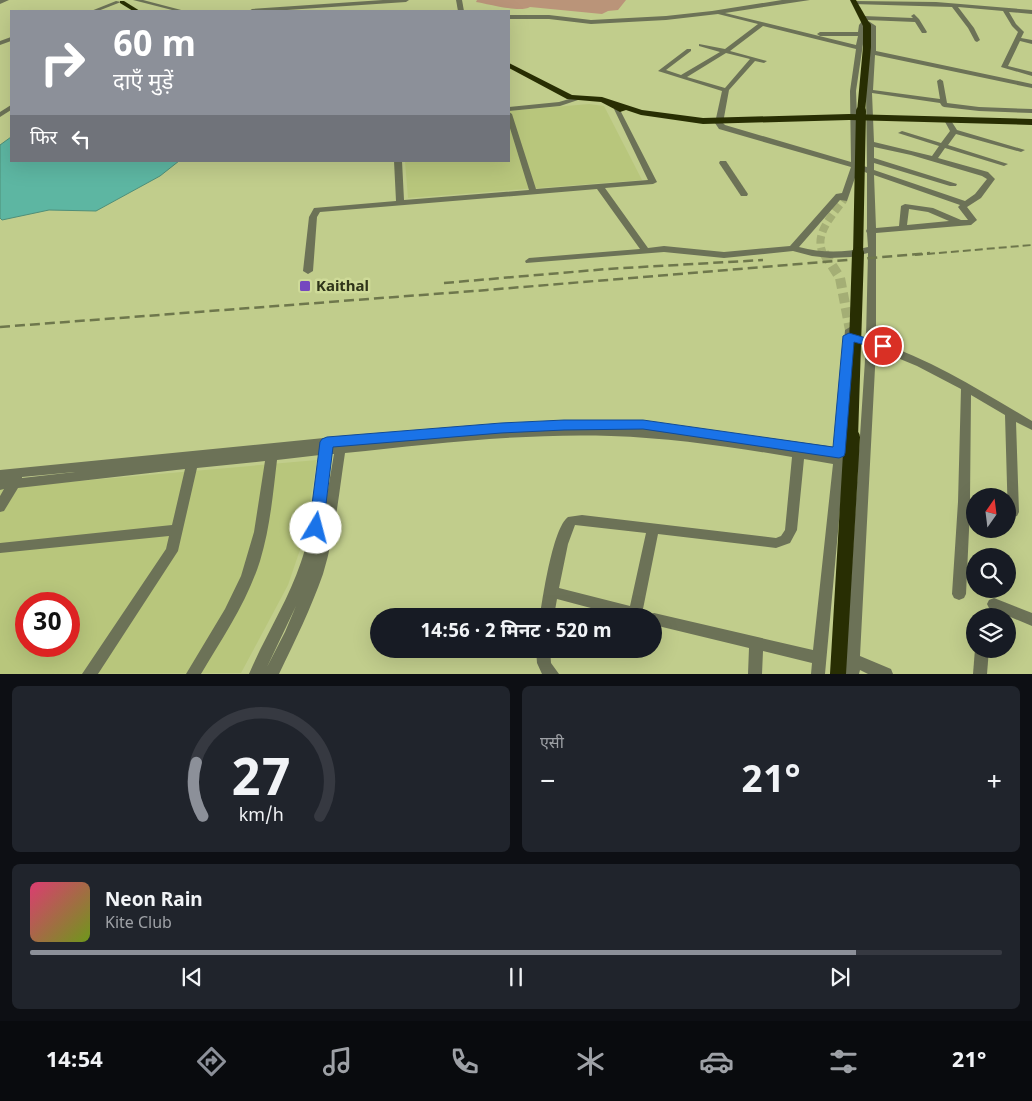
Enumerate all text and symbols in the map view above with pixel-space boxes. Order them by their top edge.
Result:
text: 60 m [113,25,196,70]
icon: right [30,30,95,95]
text: दाएँ मुड़ें [113,69,173,98]
icon: left [67,125,95,153]
text: फिर [30,127,57,152]
place label: Kaithal [316,278,369,297]
marker: Kaithal [298,279,312,293]
pin [862,325,904,367]
icon: arrive [869,332,897,360]
north arrow [966,488,1016,538]
map controls [966,488,1016,658]
position arrow [289,501,341,553]
button: search [966,548,1016,598]
speed limit sign: 30 [15,592,80,657]
button: layers [966,608,1016,658]
text: 14:56 · 2 मिनट · 520 m [420,620,612,645]
text: एसी [540,734,564,755]
text: 27 [232,748,290,816]
text: 21° [741,758,801,808]
text: − [540,765,555,801]
text: + [987,765,1002,801]
text: km/h [239,805,283,828]
text: Neon Rain [105,889,203,914]
text: Kite Club [105,914,172,935]
icon: previous [178,963,206,991]
icon: pause [502,963,530,991]
icon: next [826,963,854,991]
icon: directions [194,1044,229,1079]
icon: music [320,1044,355,1079]
icon: phone [447,1044,482,1079]
icon: climate [573,1044,608,1079]
icon: car [699,1044,734,1079]
icon: filters [826,1044,861,1079]
text: 14:54 [46,1047,103,1076]
text: 21° [952,1047,986,1076]

